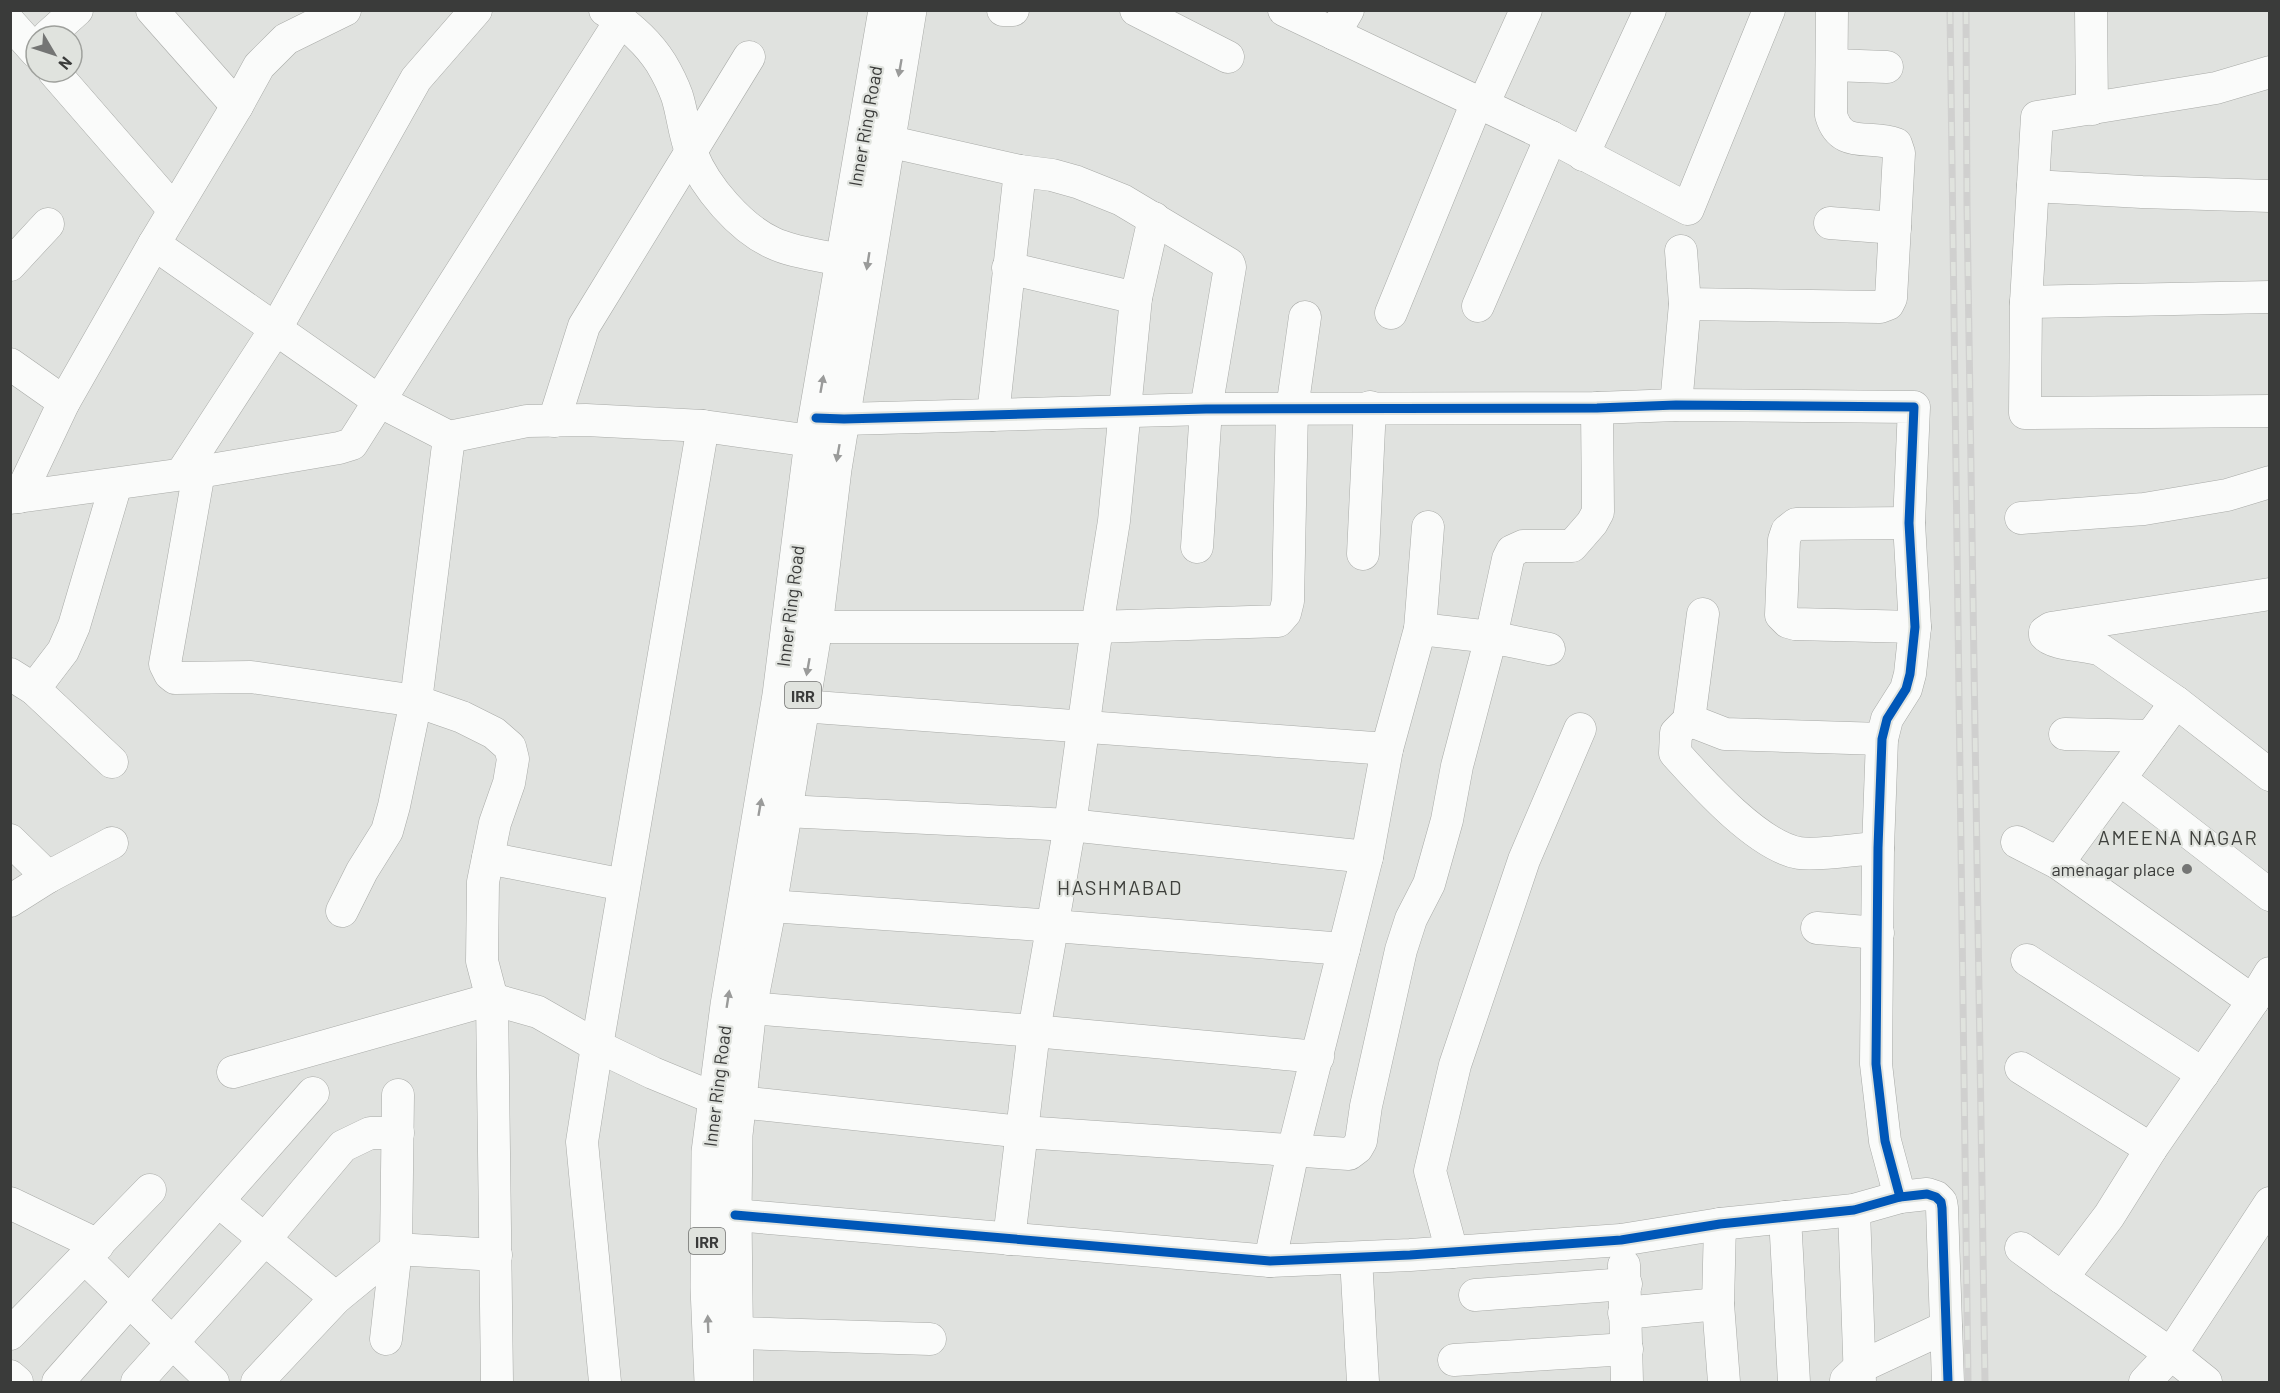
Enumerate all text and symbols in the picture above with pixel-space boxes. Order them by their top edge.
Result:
north arrow [24,24,84,84]
text: N [55,54,77,74]
one-way arrow [895,59,904,78]
street label: Inner Ring Road [844,64,886,188]
one-way arrow [863,251,872,270]
one-way arrow [818,374,827,393]
one-way arrow [833,444,842,463]
street label: Inner Ring Road [772,544,808,668]
one-way arrow [804,658,813,677]
road number: IRR [785,682,821,708]
one-way arrow [756,797,765,816]
district label: AMEENA NAGAR [2098,825,2258,849]
place label: amenagar place [2051,858,2175,880]
marker: amenagar place [2180,862,2194,876]
district label: HASHMABAD [1057,875,1183,899]
one-way arrow [723,990,732,1009]
street label: Inner Ring Road [699,1024,735,1148]
road number: IRR [689,1228,725,1254]
one-way arrow [704,1315,713,1334]

